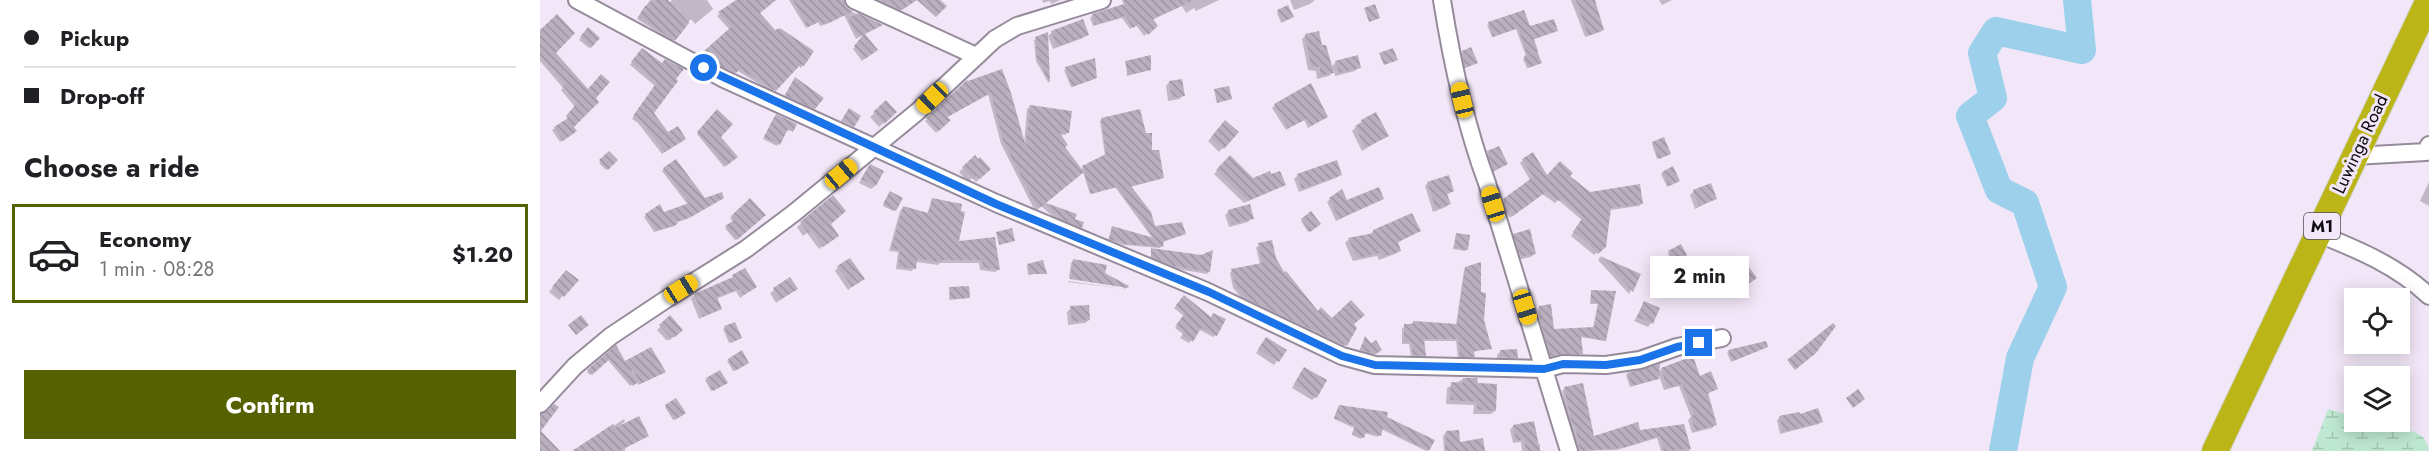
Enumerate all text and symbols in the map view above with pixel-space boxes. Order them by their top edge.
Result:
text: Pickup [60,22,129,54]
route start [690,54,717,81]
car [913,79,951,117]
text: Drop-off [60,80,144,112]
car [1449,80,1475,120]
street label: Luwinga Road [2326,90,2394,198]
text: Choose a ride [24,148,199,187]
car [821,156,861,192]
car [1479,184,1507,224]
road number: M1 [2304,213,2340,239]
text: Economy [99,223,191,255]
icon: car [27,227,81,281]
text: $1.20 [452,238,513,270]
text: 1 min · 08:28 [99,255,215,284]
callout: 2 min [1650,256,1748,298]
text: 2 min [1673,262,1726,291]
car [661,272,701,306]
car [1511,287,1539,327]
map controls [2344,288,2410,432]
button: locate [2344,288,2410,354]
route end [1685,329,1712,356]
button: layers [2344,366,2410,432]
button: Confirm [24,370,516,439]

